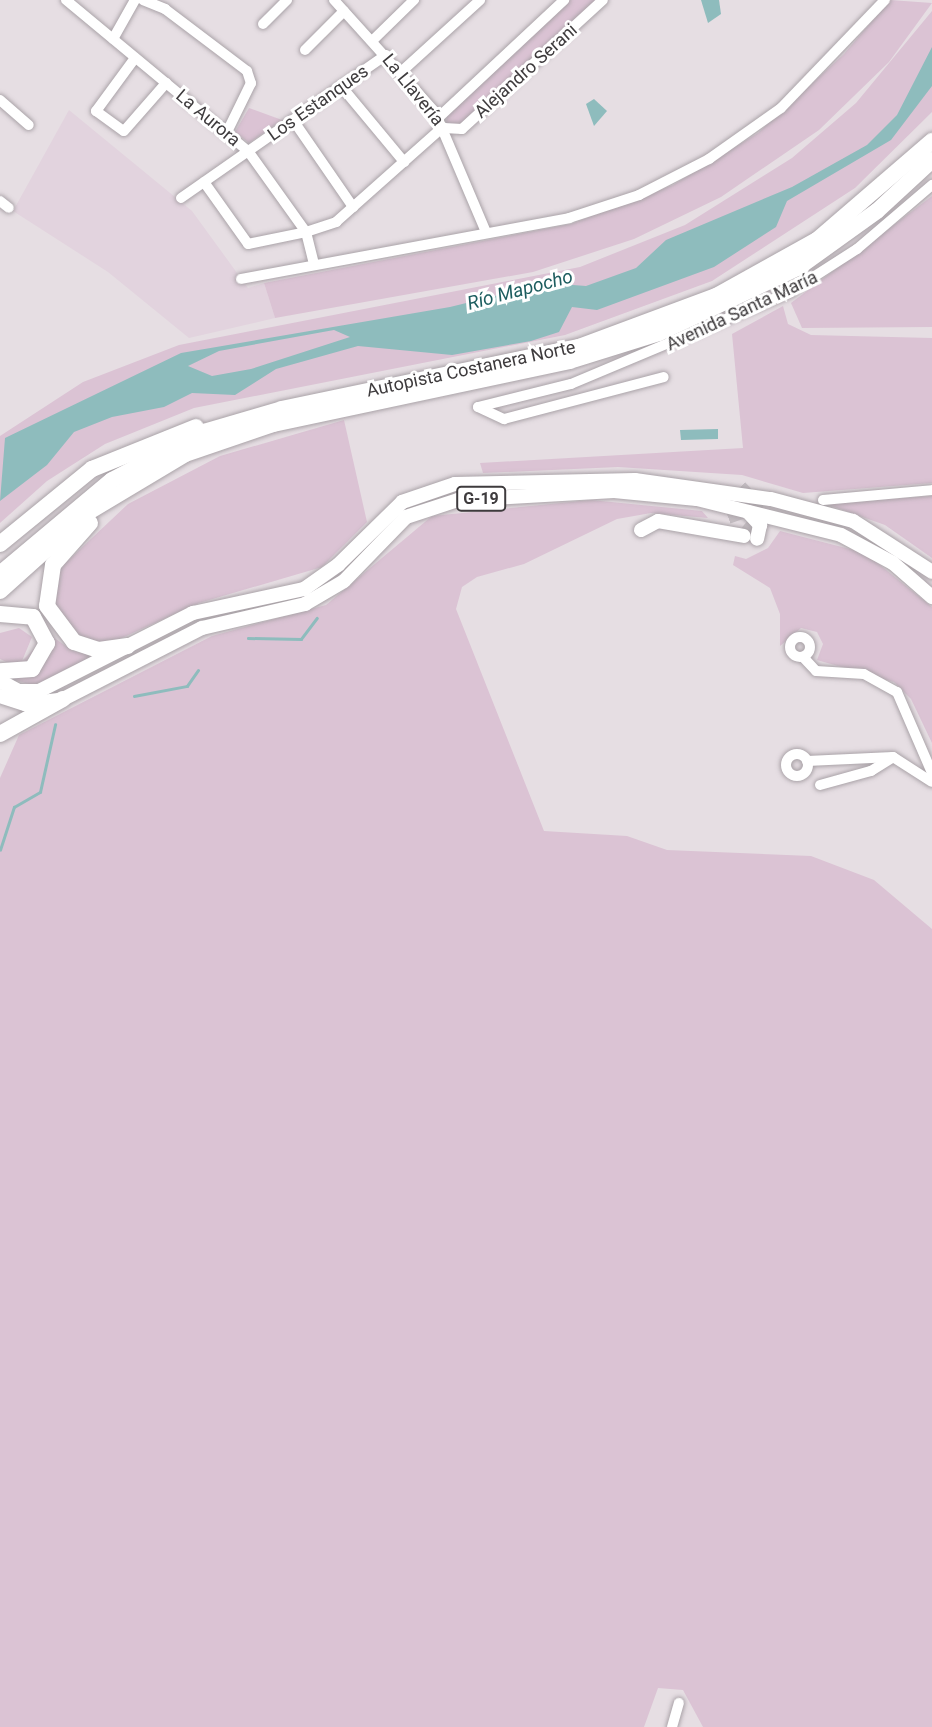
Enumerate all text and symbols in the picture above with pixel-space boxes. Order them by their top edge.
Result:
street label: Alejandro Serani [470,19,582,123]
street label: La Llavería [377,50,449,130]
street label: Los Estanques [264,60,372,146]
street label: La Aurora [171,85,245,151]
water label: Río Mapocho [465,265,575,315]
street label: Avenida Santa María [663,266,821,356]
street label: Autopista Costanera Norte [365,336,577,402]
road number: G-19 [455,486,507,512]

